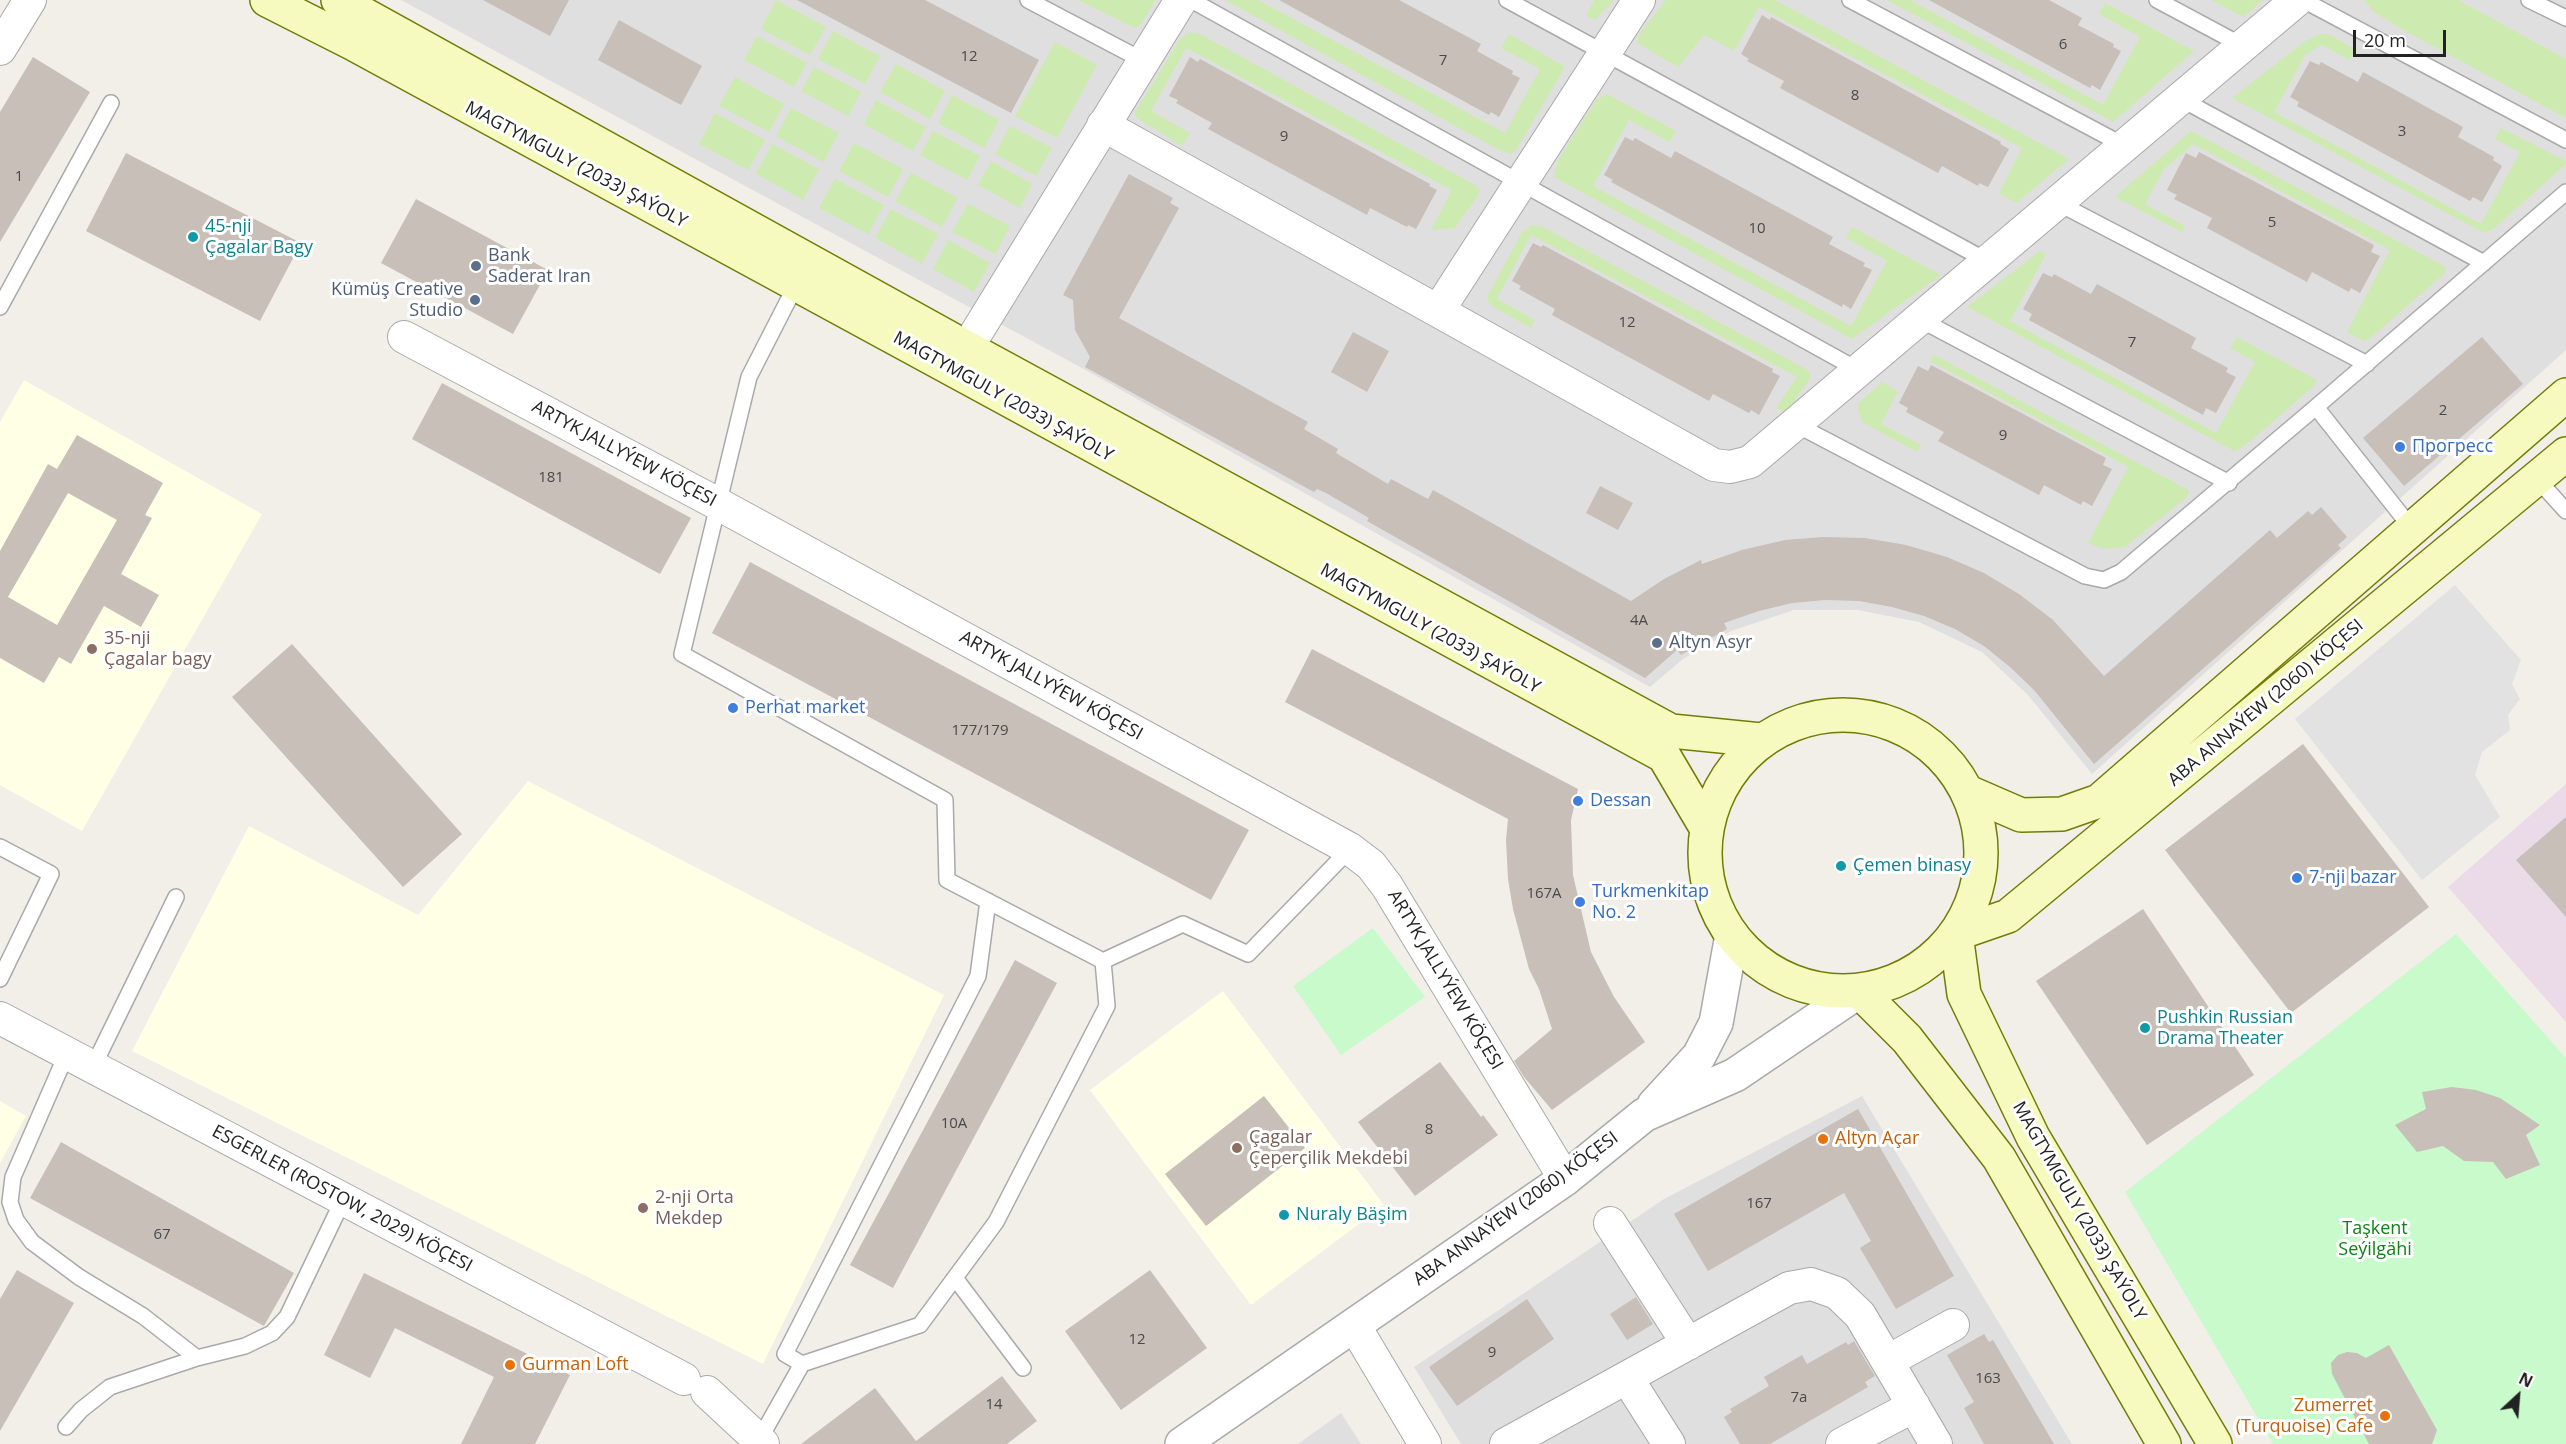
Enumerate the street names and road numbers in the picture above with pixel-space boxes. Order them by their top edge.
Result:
street label: MAGTYMGULY (2033) ŞAÝOLY [461,97,691,233]
street label: MAGTYMGULY (2033) ŞAÝOLY [889,327,1117,467]
street label: ARTYK JALLYÝEW KÖÇESI [528,396,720,512]
street label: MAGTYMGULY (2033) ŞAÝOLY [1316,559,1544,699]
street label: ABA ANNAÝEW (2060) KÖÇESI [2164,615,2368,791]
street label: ARTYK JALLYÝEW KÖÇESI [956,627,1146,745]
street label: ARTYK JALLYÝEW KÖÇESI [1383,886,1507,1074]
street label: MAGTYMGULY (2033) ŞAÝOLY [2008,1098,2150,1324]
street label: ESGERLER (ROSTOW, 2029) KÖÇESI [208,1121,476,1277]
street label: ABA ANNAÝEW (2060) KÖÇESI [1409,1127,1623,1291]

